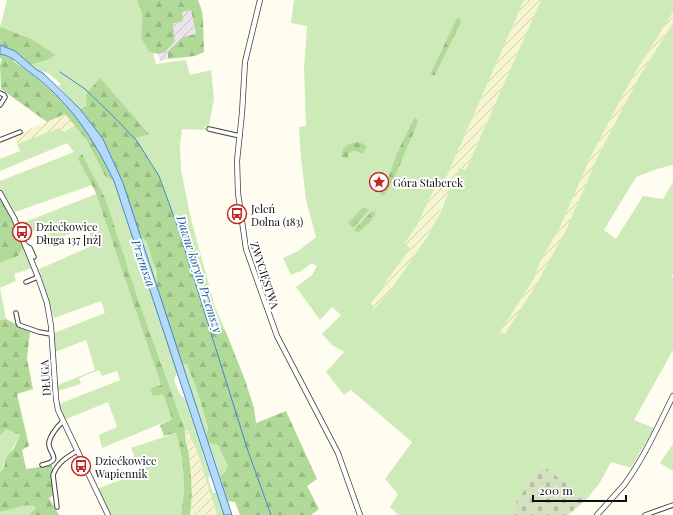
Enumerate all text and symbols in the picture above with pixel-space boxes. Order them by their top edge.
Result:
place icon: Góra Staberek [368,171,390,193]
place label: Góra Staberek [393,175,463,190]
place label: Jeleń Dolna (183) [250,201,303,229]
bus stop icon: Jeleń Dolna (183) [226,203,248,225]
water label: Dawne koryto Przemszy [173,212,227,335]
place label: Dziećkowice Długa 137 [nż] [36,219,101,247]
bus stop icon: Dziećkowice Długa 137 [nż] [11,221,33,243]
water label: Przemsza [128,236,159,289]
street label: ZWYCIĘSTWA [247,240,283,311]
street label: DŁUGA [36,359,54,397]
place label: Dziećkowice Wapiennik [94,453,157,481]
bus stop icon: Dziećkowice Wapiennik [70,455,92,477]
scale bar [533,477,626,503]
text: 200 m [539,482,573,498]

